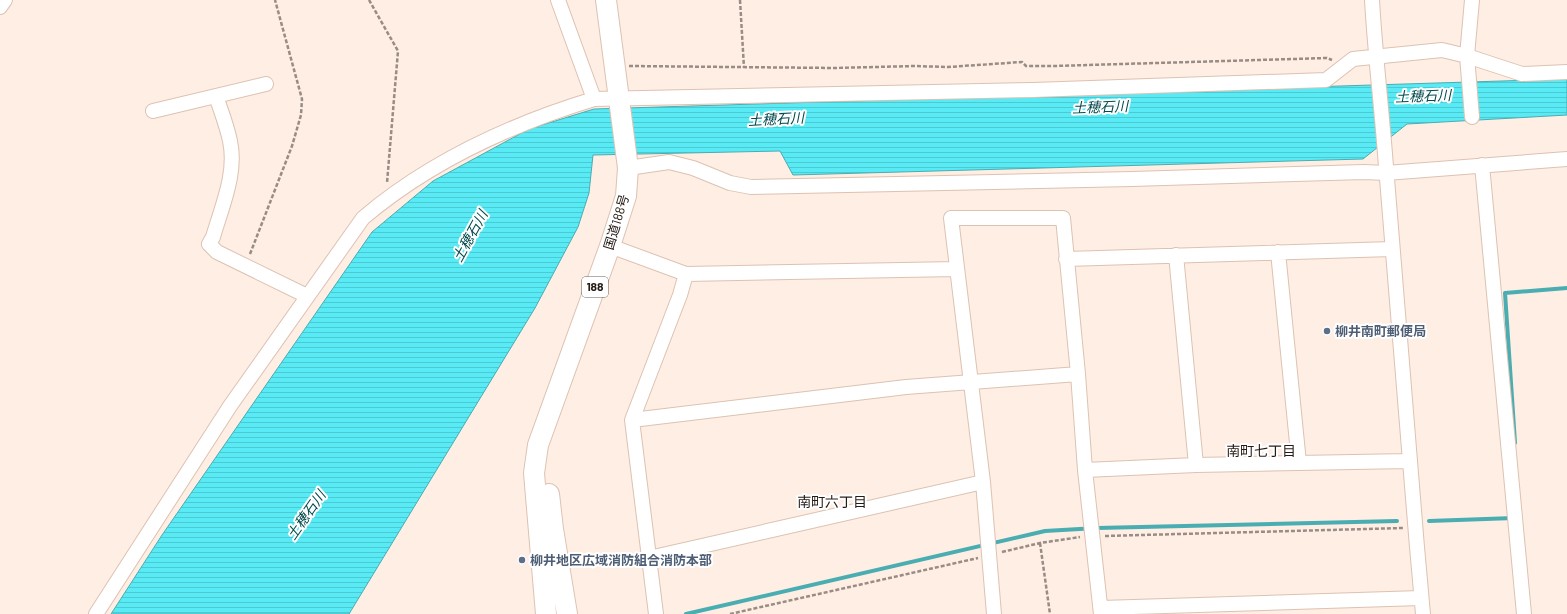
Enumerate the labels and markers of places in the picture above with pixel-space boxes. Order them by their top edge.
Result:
place label: 柳井南町郵便局 [1335,323,1426,339]
marker: 柳井南町郵便局 [1322,326,1332,336]
place label: 柳井地区広域消防組合消防本部 [530,552,712,568]
marker: 柳井地区広域消防組合消防本部 [517,555,527,565]

